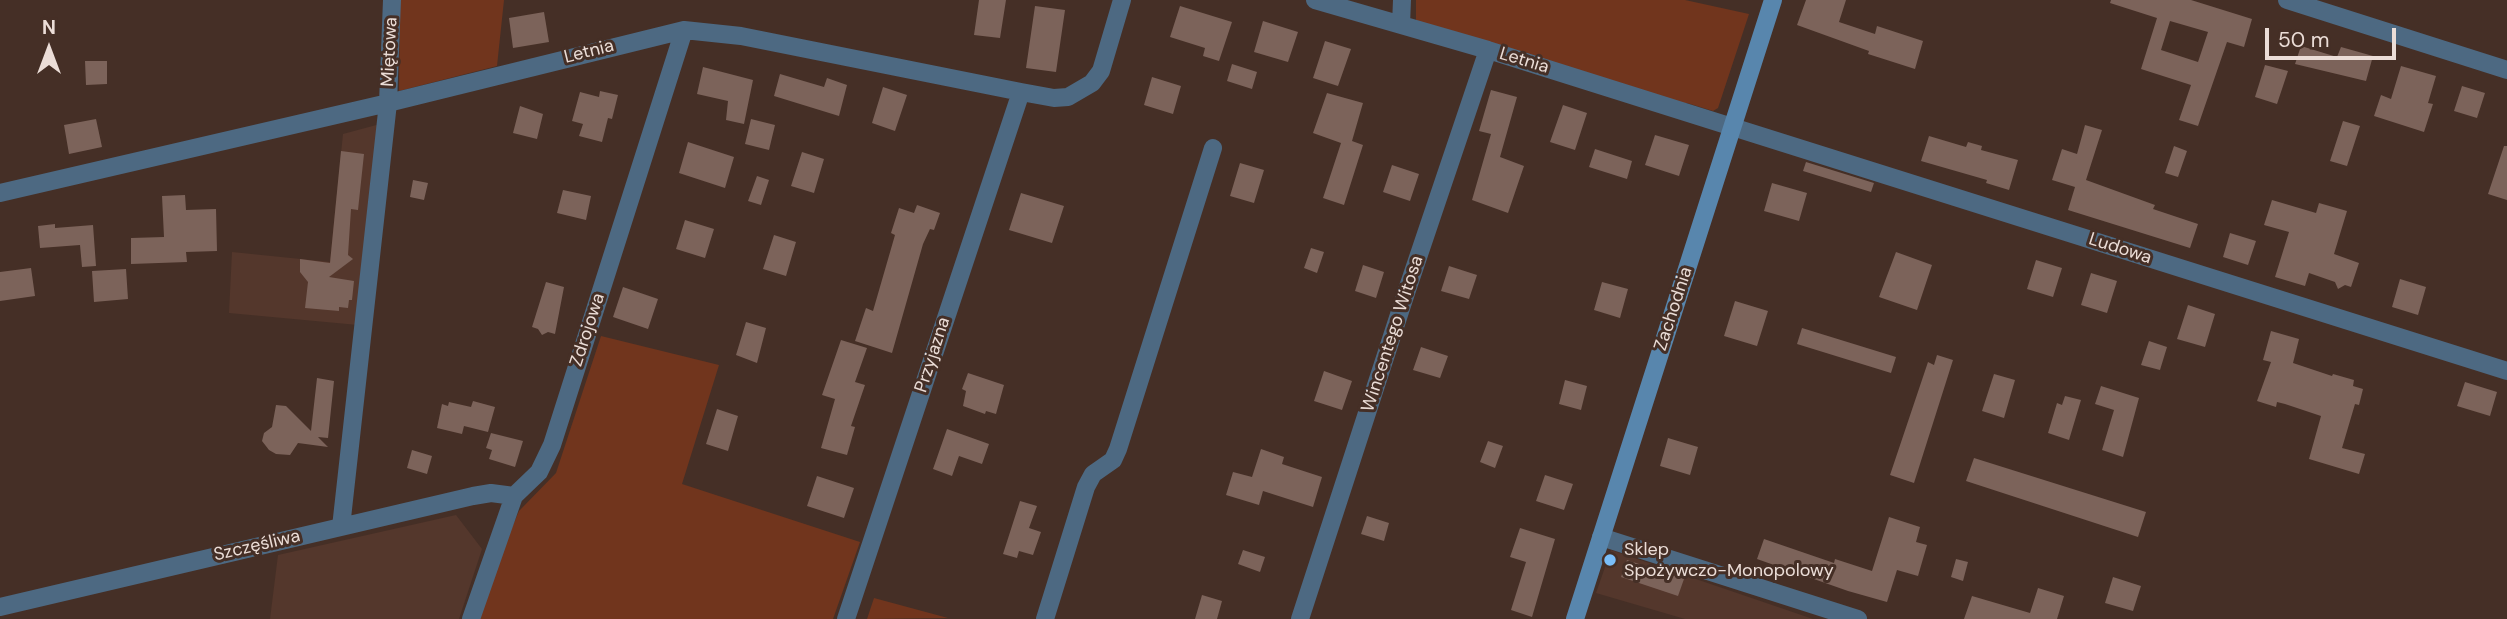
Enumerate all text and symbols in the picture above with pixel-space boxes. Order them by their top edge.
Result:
north arrow [14,14,84,84]
scale bar [2269,14,2400,58]
text: N [42,15,56,40]
street label: Miętowa [377,17,403,87]
text: 50 m [2278,26,2329,54]
street label: Letnia [562,35,616,69]
street label: Letnia [1497,43,1551,79]
street label: Ludowa [2086,229,2154,269]
street label: Wincentego Witosa [1358,253,1428,415]
street label: Zachodnia [1650,264,1698,354]
street label: Zdrojowa [566,291,610,369]
street label: Przyjazna [911,315,955,395]
street label: Szczęśliwa [212,526,302,566]
place label: Sklep Spożywczo-Monopolowy [1624,539,1834,582]
marker: Sklep Spożywczo-Monopolowy [1602,552,1618,568]

